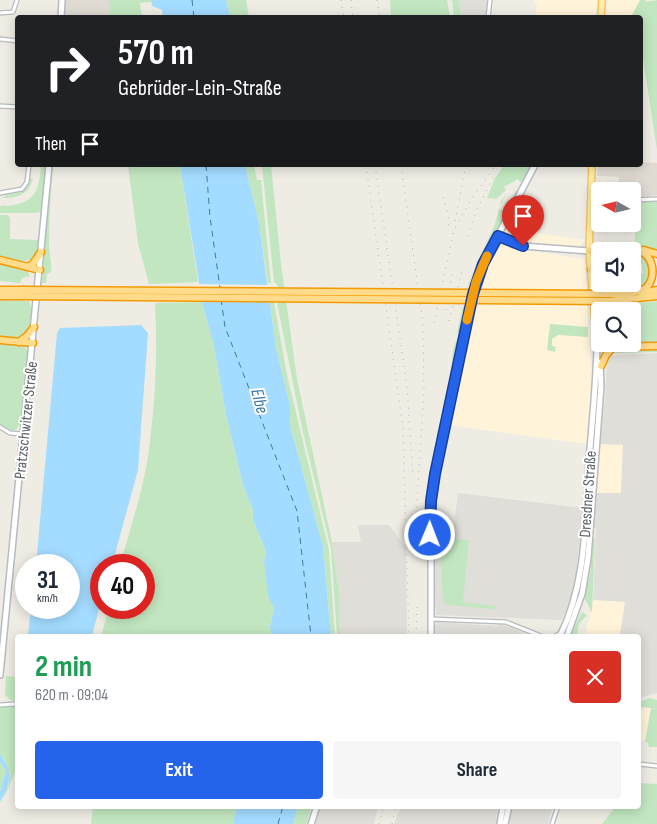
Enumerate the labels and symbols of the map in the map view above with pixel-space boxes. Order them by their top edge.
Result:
north arrow [591,182,641,232]
pin [502,195,544,246]
street label: Pratzschwitzer Straße [11,360,42,480]
water label: Elbe [246,386,273,416]
street label: Dresdner Straße [576,450,601,538]
position arrow [403,508,455,560]
speed limit sign: 40 [90,554,155,619]

